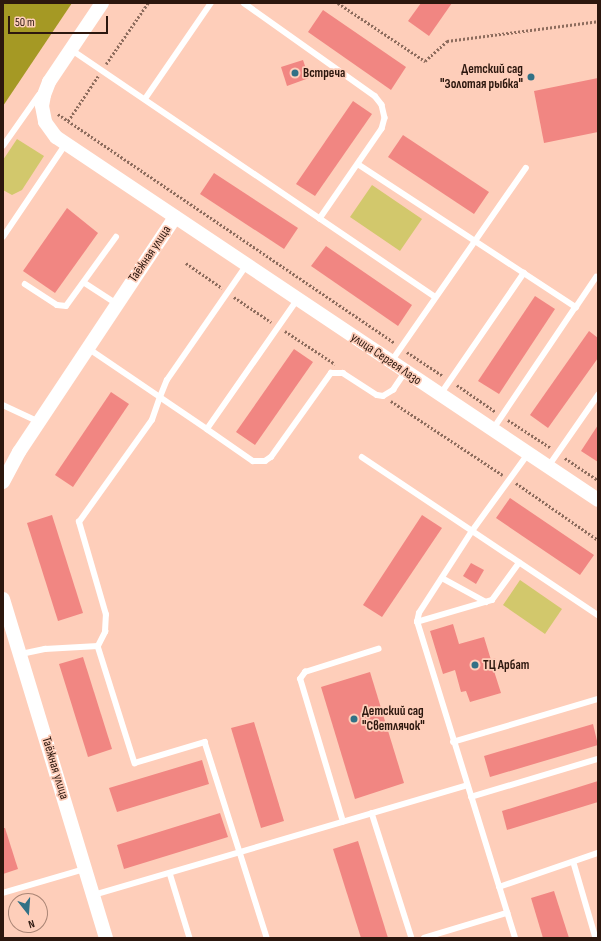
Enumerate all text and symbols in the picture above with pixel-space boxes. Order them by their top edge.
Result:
scale bar [10,8,110,34]
text: 50 m [15,15,35,30]
place label: Детский сад "Золотая рыбка" [440,62,523,93]
place label: Встреча [303,65,345,81]
marker: Встреча [290,68,300,78]
marker: Детский сад "Золотая рыбка" [526,72,536,82]
street label: Таёжная улица [125,223,175,285]
street label: улица Сергея Лазо [348,330,424,388]
place label: ТЦ Арбат [483,657,529,673]
marker: ТЦ Арбат [470,660,480,670]
place label: Детский сад "Светлячок" [362,704,425,735]
marker: Детский сад "Светлячок" [349,714,359,724]
street label: Таёжная улица [38,735,72,801]
north arrow [8,893,48,933]
text: N [27,917,36,931]

